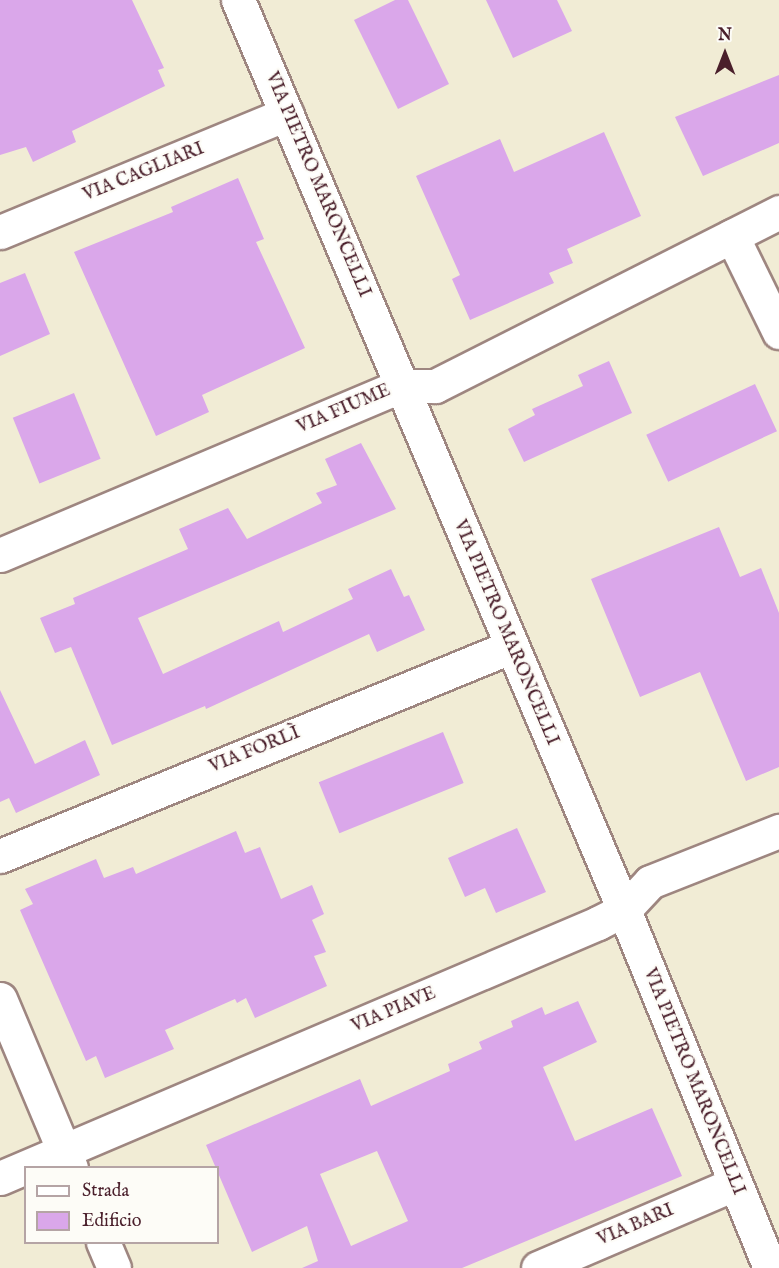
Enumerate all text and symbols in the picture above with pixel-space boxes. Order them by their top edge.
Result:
north arrow [695,24,755,84]
text: N [718,26,732,46]
street label: VIA PIETRO MARONCELLI [260,69,374,301]
street label: VIA CAGLIARI [80,139,208,207]
street label: VIA FIUME [294,381,394,439]
street label: VIA PIETRO MARONCELLI [448,517,562,749]
street label: VIA FORLÌ [207,723,303,779]
street label: VIA PIETRO MARONCELLI [638,965,748,1199]
street label: VIA PIAVE [349,984,439,1038]
legend [24,1166,219,1244]
text: Strada [82,1180,129,1203]
street label: VIA BARI [594,1200,678,1252]
text: Edificio [82,1210,142,1233]

